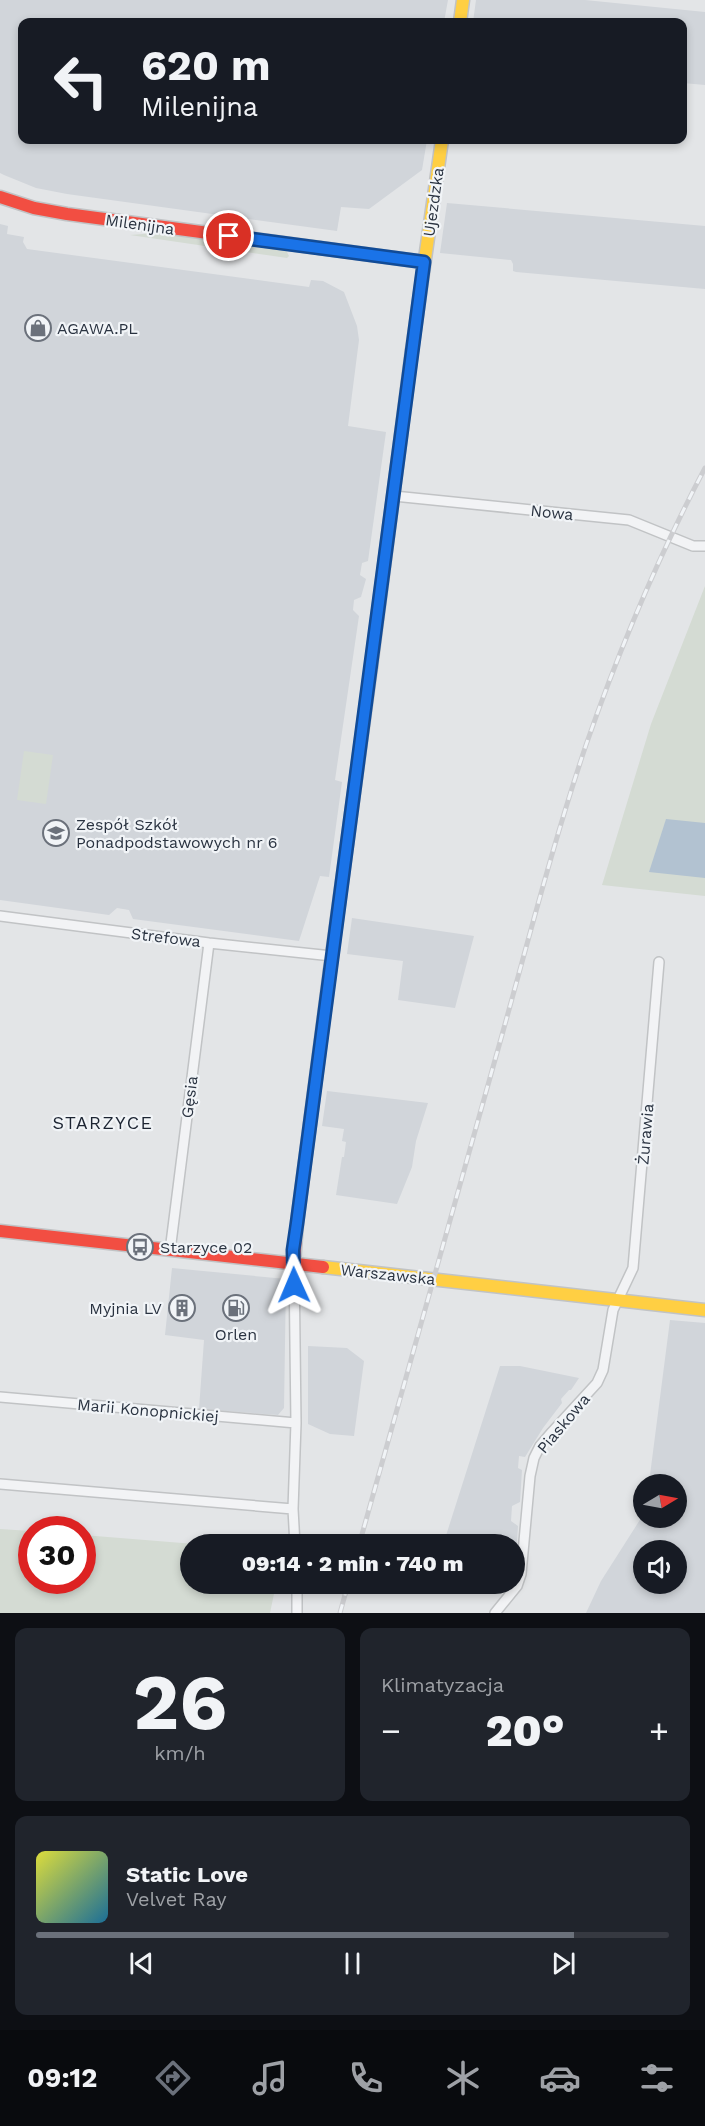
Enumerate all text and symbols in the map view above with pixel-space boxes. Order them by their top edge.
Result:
text: 620 m [141,41,271,90]
icon: left [42,42,120,120]
text: Milenijna [141,91,258,123]
street label: Ujezdzka [419,166,448,238]
street label: Milenijna [104,210,176,239]
pin [203,210,254,261]
icon: arrive [212,219,245,252]
shop icon: AGAWA.PL [23,313,53,343]
place label: AGAWA.PL [57,319,138,338]
street label: Nowa [529,501,574,524]
place label: Zespół Szkół Ponadpodstawowych nr 6 [76,815,278,852]
school or university icon: Zespół Szkół Ponadpodstawowych nr 6 [41,818,71,848]
street label: Strefowa [130,924,202,951]
street label: Gęsia [177,1075,202,1119]
street label: Żurawia [633,1103,658,1166]
district label: STARZYCE [52,1112,154,1133]
bus stop icon: Starzyce 02 [125,1232,155,1262]
place label: Starzyce 02 [160,1238,252,1257]
position arrow [262,1253,326,1317]
street label: Warszawska [339,1260,436,1289]
building icon: Myjnia LV [167,1293,197,1323]
fuel station icon: Orlen [221,1293,251,1323]
place label: Myjnia LV [89,1299,162,1318]
place label: Orlen [215,1325,257,1344]
street label: Piaskowa [533,1390,594,1457]
street label: Marii Konopnickiej [76,1395,220,1426]
north arrow [633,1474,687,1528]
map controls [633,1474,687,1594]
speed limit sign: 30 [18,1516,96,1594]
button: sound [633,1540,687,1594]
text: 09:14 · 2 min · 740 m [242,1551,463,1576]
text: 26 [133,1656,227,1748]
text: Klimatyzacja [381,1673,504,1697]
text: 20° [485,1704,565,1757]
text: − [381,1711,401,1750]
text: + [649,1711,669,1750]
text: km/h [154,1741,206,1765]
text: Static Love [126,1862,248,1887]
text: Velvet Ray [126,1887,227,1911]
icon: previous [125,1947,158,1980]
icon: pause [336,1947,369,1980]
icon: next [547,1947,580,1980]
icon: directions [152,2057,194,2099]
icon: music [249,2057,291,2099]
icon: phone [345,2057,387,2099]
icon: climate [442,2057,484,2099]
icon: car [539,2057,581,2099]
icon: filters [636,2057,678,2099]
text: 09:12 [27,2062,97,2094]

